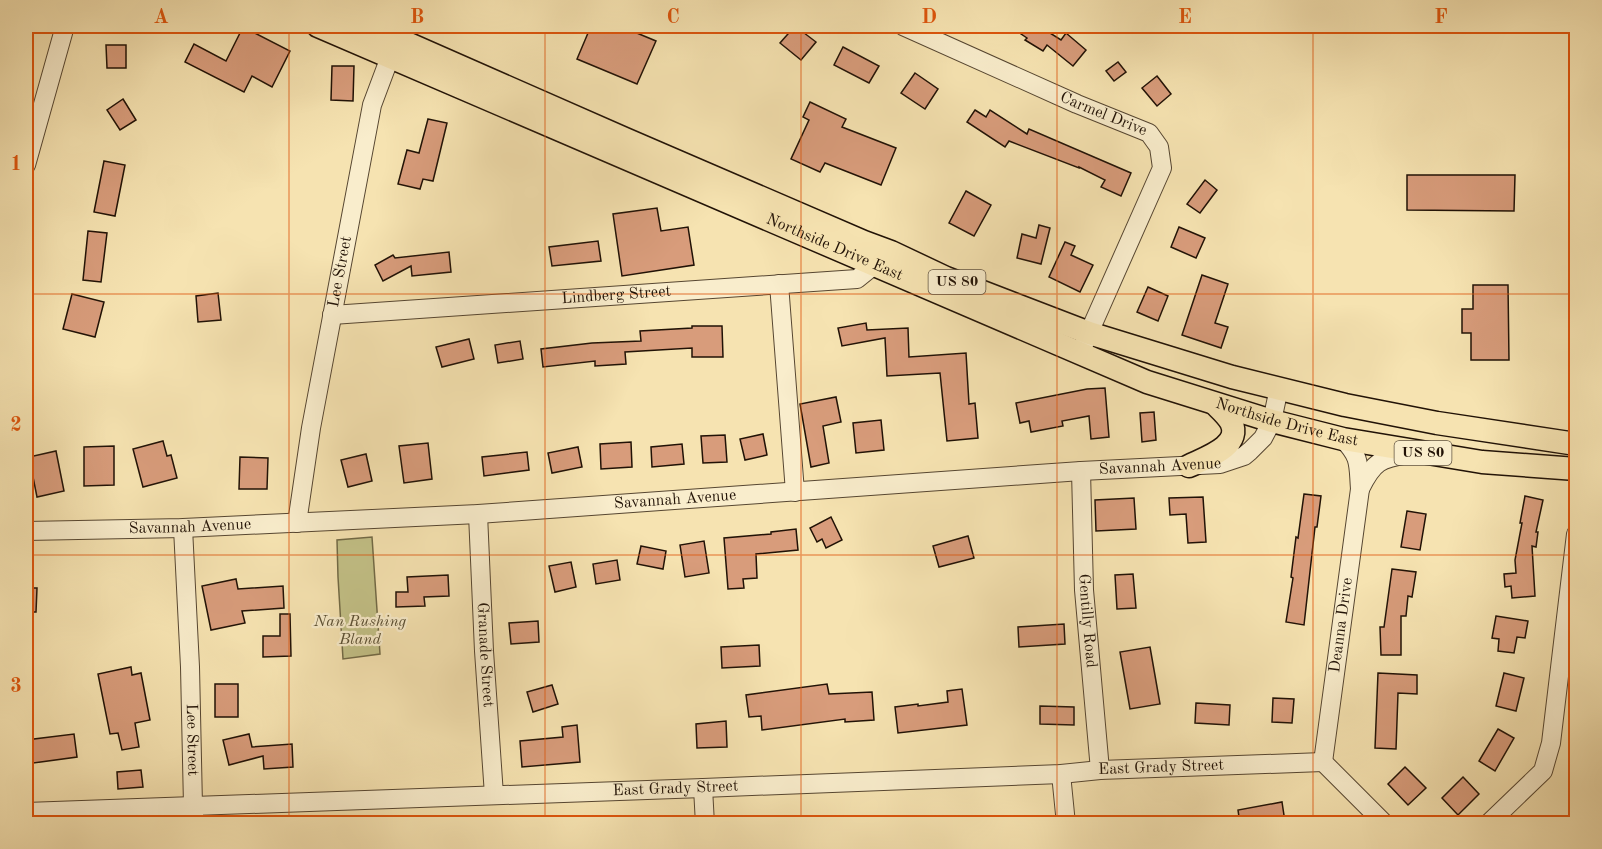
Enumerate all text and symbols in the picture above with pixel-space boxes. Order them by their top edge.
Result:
text: A [153,8,169,28]
text: B [410,8,424,28]
text: C [666,8,680,28]
text: D [921,8,937,28]
text: E [1178,8,1192,28]
text: F [1434,8,1448,28]
street label: Carmel Drive [1057,89,1149,139]
text: 1 [10,155,22,175]
street label: Northside Drive East [764,211,906,284]
street label: Lee Street [326,234,355,309]
road number: US 80 [928,270,986,294]
street label: Lindberg Street [561,284,672,307]
street label: Northside Drive East [1214,396,1360,449]
text: 2 [10,416,22,436]
road number: US 80 [1394,441,1452,465]
street label: Savannah Avenue [1098,456,1222,478]
street label: Savannah Avenue [613,488,737,512]
street label: Savannah Avenue [129,517,252,537]
street label: Gentilly Road [1076,573,1099,669]
street label: Deanna Drive [1327,577,1356,674]
street label: Granade Street [474,602,496,708]
park label: Nan Rushing Bland [313,614,407,648]
text: 3 [10,677,22,697]
street label: Lee Street [183,703,200,777]
street label: East Grady Street [1098,758,1225,778]
street label: East Grady Street [612,779,739,799]

